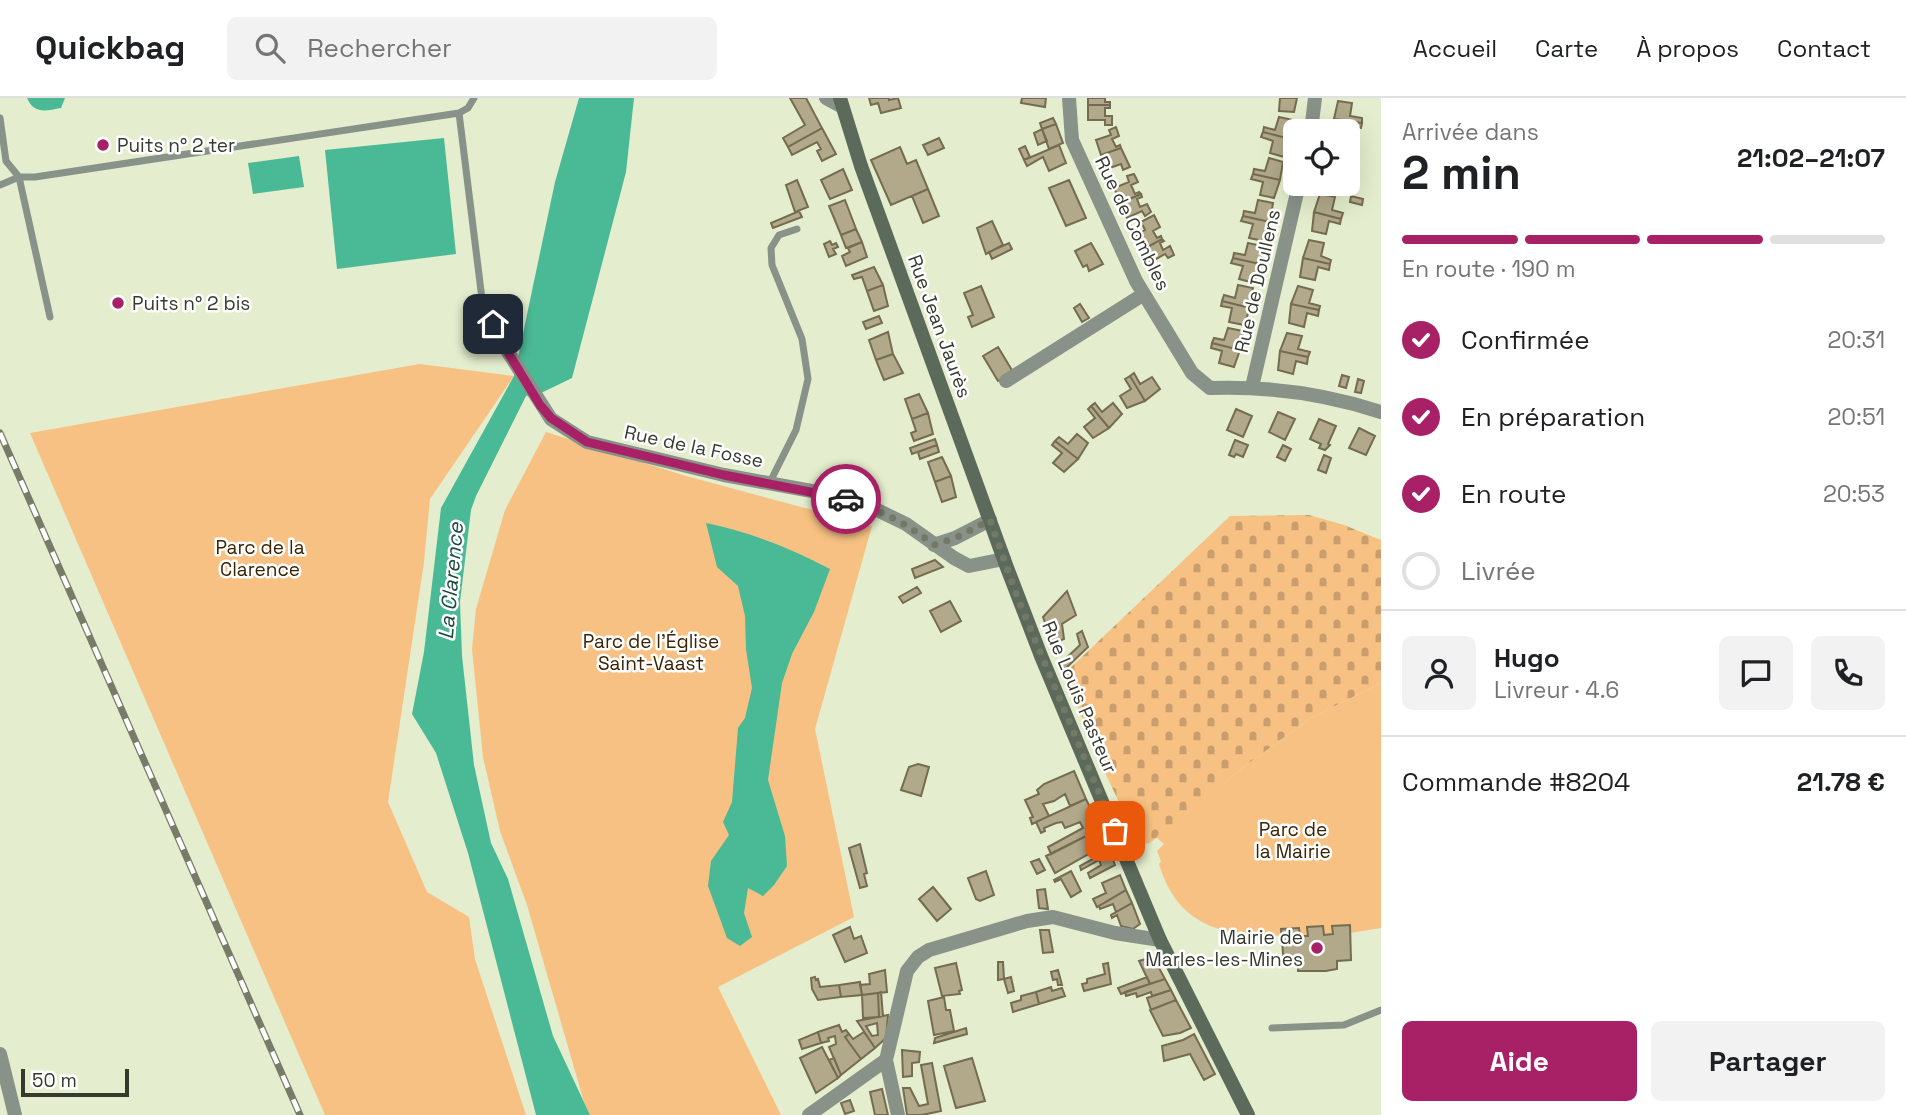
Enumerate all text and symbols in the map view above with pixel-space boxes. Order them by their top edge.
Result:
search box [227,17,717,80]
text: Quickbag [35,27,185,69]
icon: search [251,29,289,67]
text: Rechercher [307,31,452,65]
text: Accueil [1413,33,1497,64]
text: Carte [1535,33,1598,64]
text: À propos [1636,33,1739,64]
text: Contact [1777,33,1871,64]
text: Arrivée dans [1402,117,1539,147]
map controls [1283,119,1360,196]
button: locate [1283,119,1360,196]
place label: Puits n° 2 ter [117,133,235,158]
marker: Puits n° 2 ter [95,137,111,153]
text: 21:02–21:07 [1737,141,1885,175]
text: 2 min [1402,144,1521,202]
street label: Rue de Combles [1089,152,1176,295]
street label: Rue de Doullens [1229,207,1286,355]
street label: Rue Jean Jaurès [902,251,977,401]
text: En route · 190 m [1402,254,1576,284]
place label: Puits n° 2 bis [132,291,250,316]
pin [463,294,523,354]
marker: Puits n° 2 bis [110,295,126,311]
icon: home [474,305,512,343]
icon: check [1402,321,1440,359]
text: Confirmée [1461,323,1590,357]
text: 20:31 [1827,325,1885,355]
icon: check [1402,398,1440,436]
text: En préparation [1461,400,1645,434]
text: 20:51 [1828,402,1885,432]
street label: Rue de la Fosse [622,420,766,473]
courier [811,464,881,534]
icon: check [1402,475,1440,513]
text: En route [1461,477,1566,511]
text: 20:53 [1823,479,1885,509]
icon: car [827,480,865,518]
water label: La Clarence [432,520,469,641]
park label: Parc de la Clarence [215,535,305,582]
text: Livrée [1461,554,1536,588]
street label: Rue Louis Pasteur [1036,617,1123,777]
park label: Parc de l'Église Saint-Vaast [583,629,719,676]
button: person [1402,636,1476,710]
button: chat [1719,636,1793,710]
button: phone [1811,636,1885,710]
text: Hugo [1494,641,1560,675]
text: Livreur · 4.6 [1494,675,1619,705]
text: Commande #8204 [1402,765,1630,799]
text: 21.78 € [1797,765,1885,799]
pin [1085,801,1145,861]
icon: bag [1096,812,1134,850]
park label: Parc de la Mairie [1255,817,1331,864]
place label: Mairie de Marles-les-Mines [1145,925,1303,972]
marker: Mairie de Marles-les-Mines [1309,940,1325,956]
button: Aide [1402,1021,1637,1101]
button: Partager [1651,1021,1885,1101]
scale bar [21,1066,130,1098]
text: 50 m [32,1068,77,1093]

